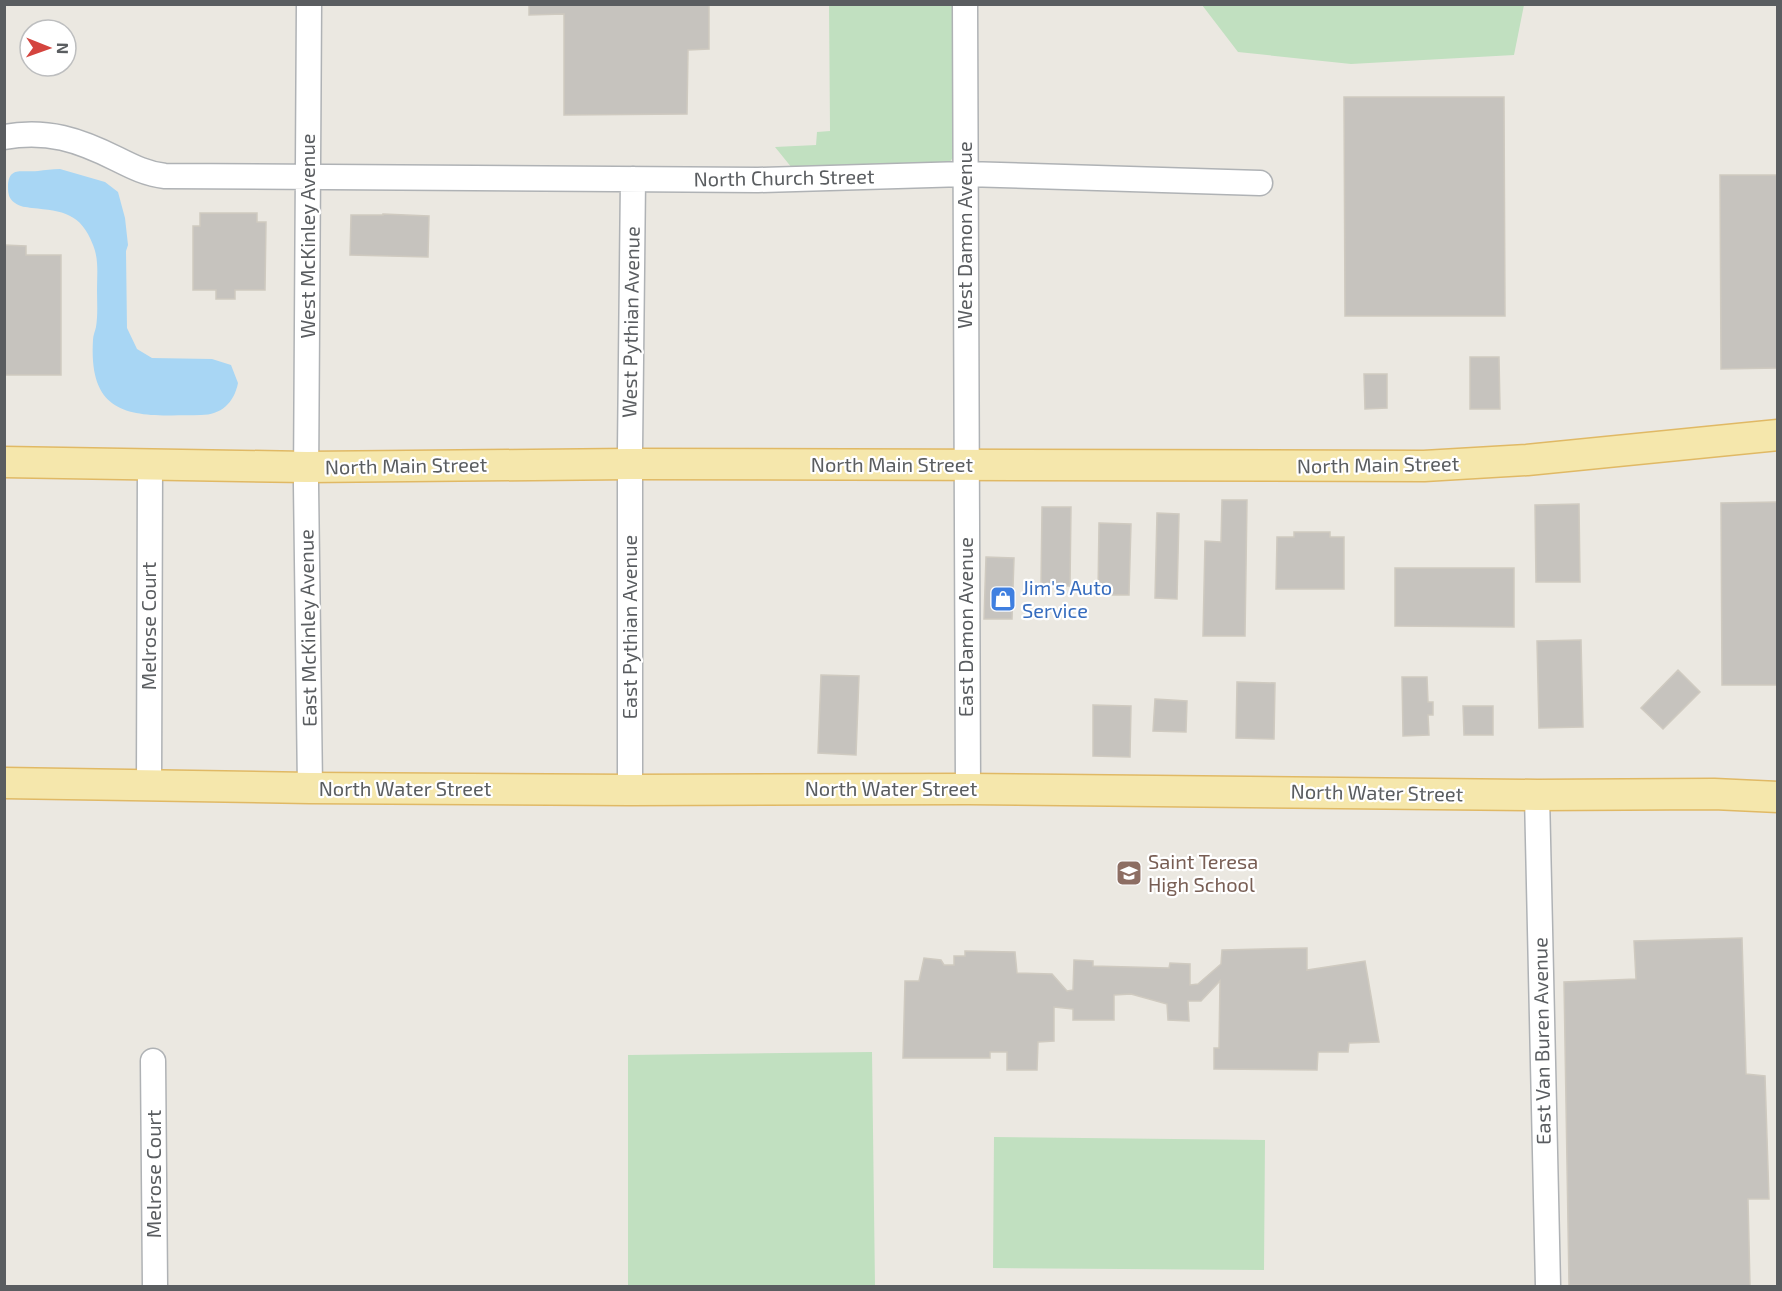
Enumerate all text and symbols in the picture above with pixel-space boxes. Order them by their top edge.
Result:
north arrow [18,18,78,78]
text: N [54,42,73,54]
street label: West McKinley Avenue [295,133,319,339]
street label: West Damon Avenue [952,141,976,329]
street label: North Church Street [693,163,875,191]
street label: West Pythian Avenue [616,226,644,418]
street label: North Main Street [1297,451,1460,477]
street label: North Main Street [325,452,488,478]
street label: North Main Street [811,452,974,476]
street label: East McKinley Avenue [293,529,321,727]
street label: East Pythian Avenue [617,535,641,719]
street label: East Damon Avenue [953,537,977,717]
street label: Melrose Court [136,561,160,690]
place label: Jim's Auto Service [1022,575,1112,622]
shop icon: Jim's Auto Service [988,584,1018,614]
street label: North Water Street [319,776,492,800]
street label: North Water Street [805,776,978,800]
street label: North Water Street [1291,778,1464,806]
place label: Saint Teresa High School [1148,849,1258,896]
school or university icon: Saint Teresa High School [1114,858,1144,888]
street label: East Van Buren Avenue [1527,937,1555,1145]
street label: Melrose Court [141,1109,165,1238]

